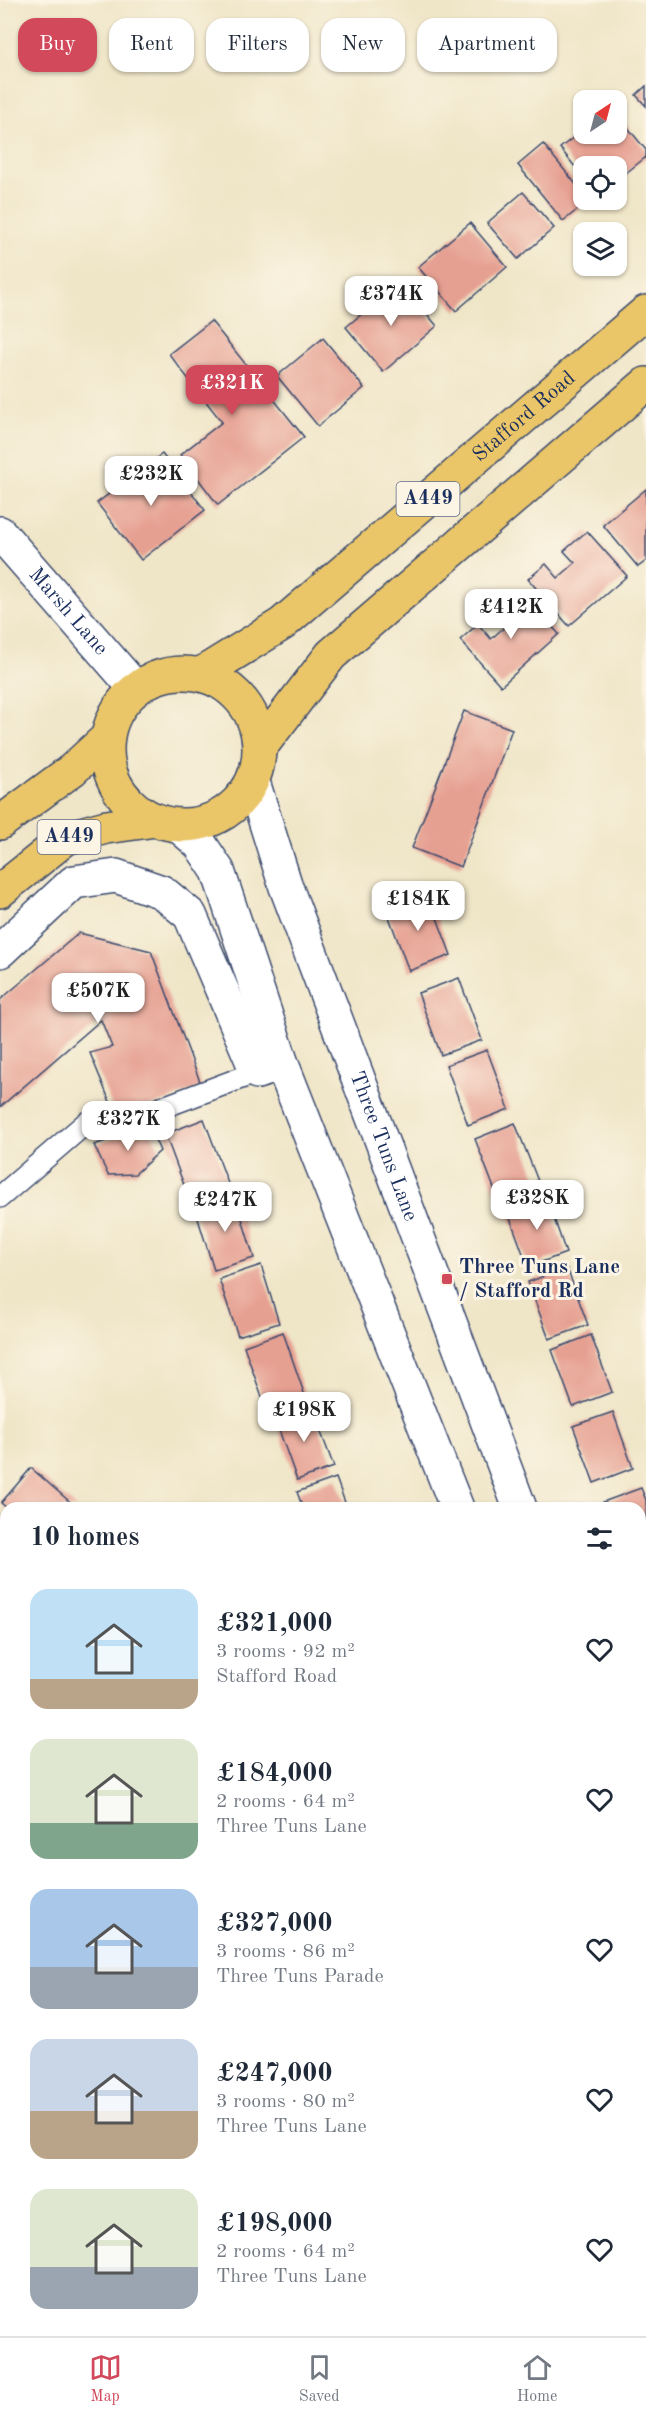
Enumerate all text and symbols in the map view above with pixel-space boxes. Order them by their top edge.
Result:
chip: Buy [18,18,97,72]
chip: Rent [109,18,194,72]
chip: Filters [206,18,309,72]
chip: New [321,18,405,72]
chip: Apartment [417,18,557,72]
north arrow [573,90,627,144]
map controls [573,90,627,276]
button: locate [573,156,627,210]
button: layers [573,222,627,276]
pin: £374K [349,276,433,327]
text: £374K [359,285,423,305]
pin: £321K [190,365,274,416]
street label: Stafford Road [469,367,579,466]
text: £321K [200,374,264,394]
pin: £232K [109,456,193,507]
text: £232K [119,465,183,485]
road number: A449 [396,482,460,516]
street label: Marsh Lane [25,564,112,659]
pin: £412K [469,589,553,640]
text: £412K [479,598,543,618]
road number: A449 [38,820,100,854]
pin: £184K [376,881,460,932]
text: £184K [386,890,450,910]
pin: £507K [56,973,140,1024]
text: £507K [66,982,130,1002]
street label: Three Tuns Lane [346,1068,421,1224]
pin: £327K [86,1101,170,1152]
text: £327K [96,1110,160,1130]
pin: £328K [495,1180,579,1231]
pin: £247K [183,1182,267,1233]
text: £328K [505,1189,569,1209]
text: £247K [193,1191,257,1211]
place label: Three Tuns Lane / Stafford Rd [459,1257,620,1302]
marker: Three Tuns Lane / Stafford Rd [440,1272,454,1286]
pin: £198K [262,1392,346,1443]
text: £198K [272,1401,336,1421]
icon: filters [583,1522,616,1555]
text: 10 homes [30,1525,139,1551]
text: £321,000 [216,1611,332,1637]
icon: home [78,1613,150,1685]
icon: heart [583,1633,616,1666]
text: 3 rooms · 92 m² [216,1642,355,1662]
text: Stafford Road [216,1667,337,1687]
text: £184,000 [216,1761,332,1787]
icon: home [78,1763,150,1835]
icon: heart [583,1783,616,1816]
text: 2 rooms · 64 m² [216,1792,355,1812]
text: Three Tuns Lane [216,1817,367,1837]
text: £327,000 [216,1911,332,1937]
icon: home [78,1913,150,1985]
icon: heart [583,1933,616,1966]
text: 3 rooms · 86 m² [216,1942,355,1962]
text: Three Tuns Parade [216,1967,384,1987]
text: £247,000 [216,2061,332,2087]
icon: home [78,2063,150,2135]
icon: heart [583,2083,616,2116]
text: 3 rooms · 80 m² [216,2092,355,2112]
text: Three Tuns Lane [216,2117,367,2137]
text: £198,000 [216,2211,332,2237]
icon: home [78,2213,150,2285]
icon: heart [583,2233,616,2266]
text: 2 rooms · 64 m² [216,2242,355,2262]
text: Three Tuns Lane [216,2267,367,2287]
tab: Map [89,2351,122,2407]
tab: Saved [299,2351,340,2407]
tab: Home [517,2351,557,2407]

